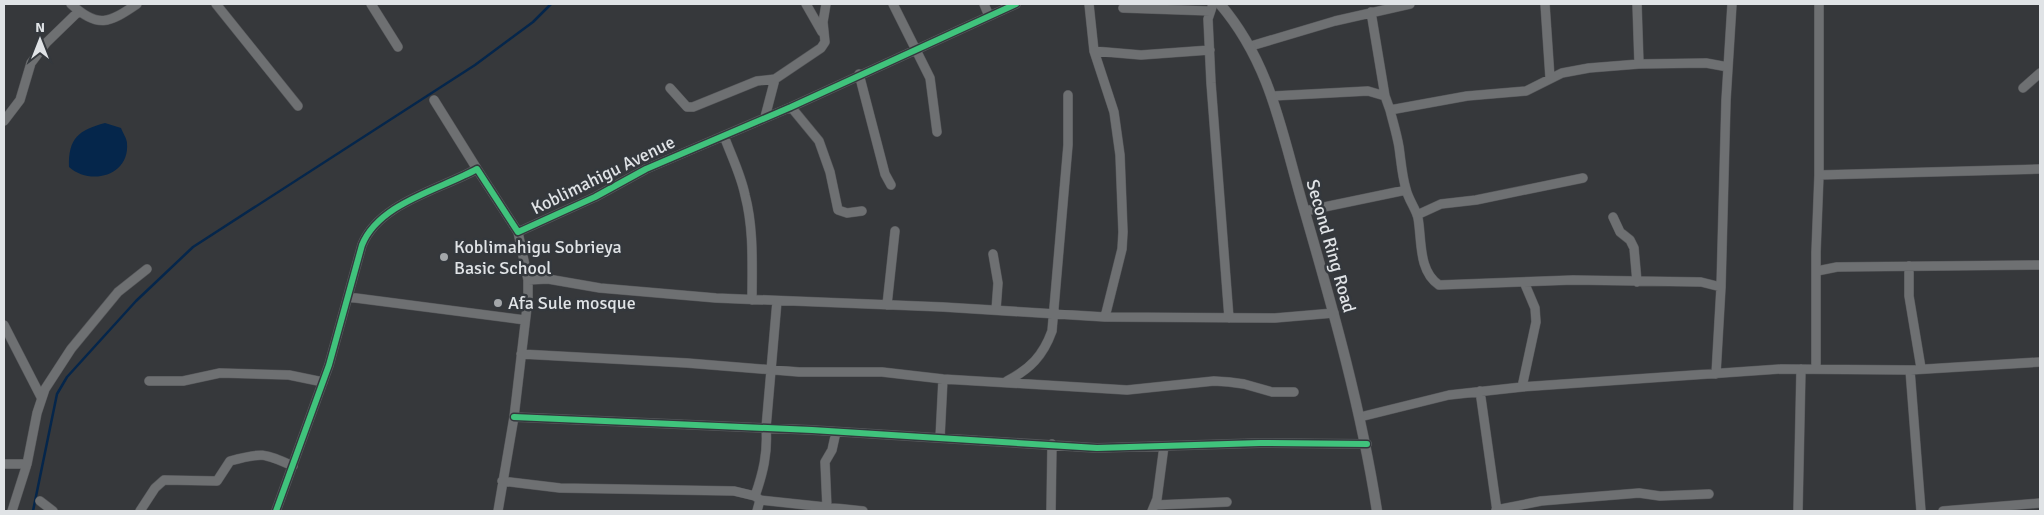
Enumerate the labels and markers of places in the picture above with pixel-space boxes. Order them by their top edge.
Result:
place label: Koblimahigu Sobrieya Basic School [454,236,622,279]
marker: Koblimahigu Sobrieya Basic School [438,251,450,263]
place label: Afa Sule mosque [508,292,636,314]
marker: Afa Sule mosque [492,297,504,309]

